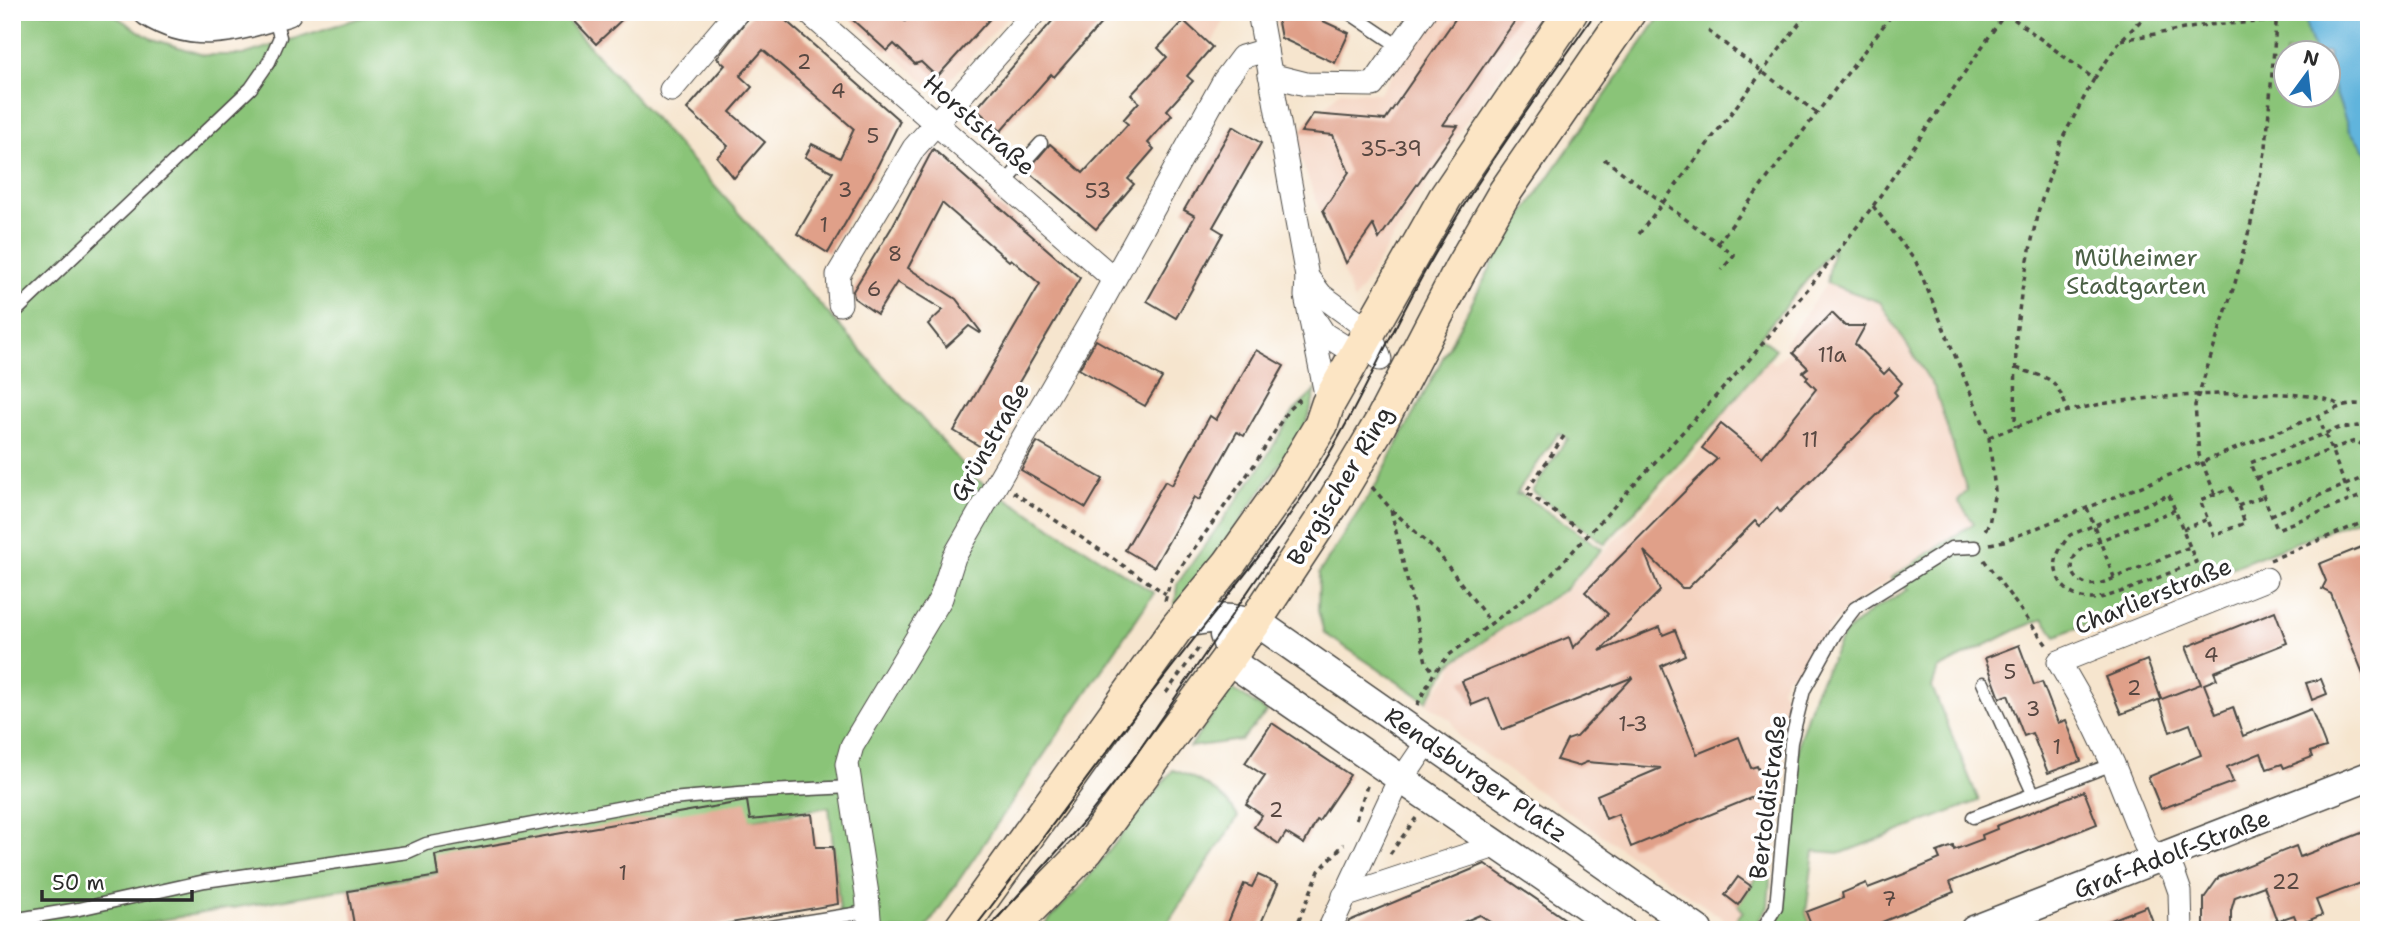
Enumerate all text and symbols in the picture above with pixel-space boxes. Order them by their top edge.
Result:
north arrow [2272,38,2342,108]
text: N [2301,44,2322,72]
house number: 2 [797,48,811,76]
street label: Horststraße [916,67,1042,183]
house number: 4 [831,77,845,105]
house number: 5 [867,122,879,150]
house number: 35-39 [1360,135,1422,163]
house number: 3 [838,176,852,204]
house number: 53 [1085,177,1111,205]
house number: 1 [820,211,828,239]
house number: 8 [888,240,902,268]
park label: Mülheimer Stadtgarten [2066,242,2206,302]
house number: 6 [867,275,881,303]
house number: 11a [1817,341,1847,369]
street label: Grünstraße [943,377,1037,507]
street label: Bergischer Ring [1280,400,1400,572]
house number: 11 [1802,426,1818,454]
street label: Charlierstraße [2070,550,2236,642]
house number: 4 [2204,641,2218,669]
house number: 5 [2004,658,2016,686]
house number: 2 [2127,674,2141,702]
house number: 3 [2026,695,2040,723]
street label: Rendsburger Platz [1378,700,1574,850]
house number: 1-3 [1618,710,1648,738]
street label: Bertoldistraße [1742,713,1794,881]
house number: 1 [2053,733,2061,761]
house number: 2 [1269,796,1283,824]
street label: Graf-Adolf-Straße [2069,802,2275,906]
scale bar [42,858,192,902]
house number: 1 [619,859,627,887]
house number: 22 [2272,868,2300,896]
text: 50 m [52,869,105,897]
house number: 7 [1882,885,1896,913]

